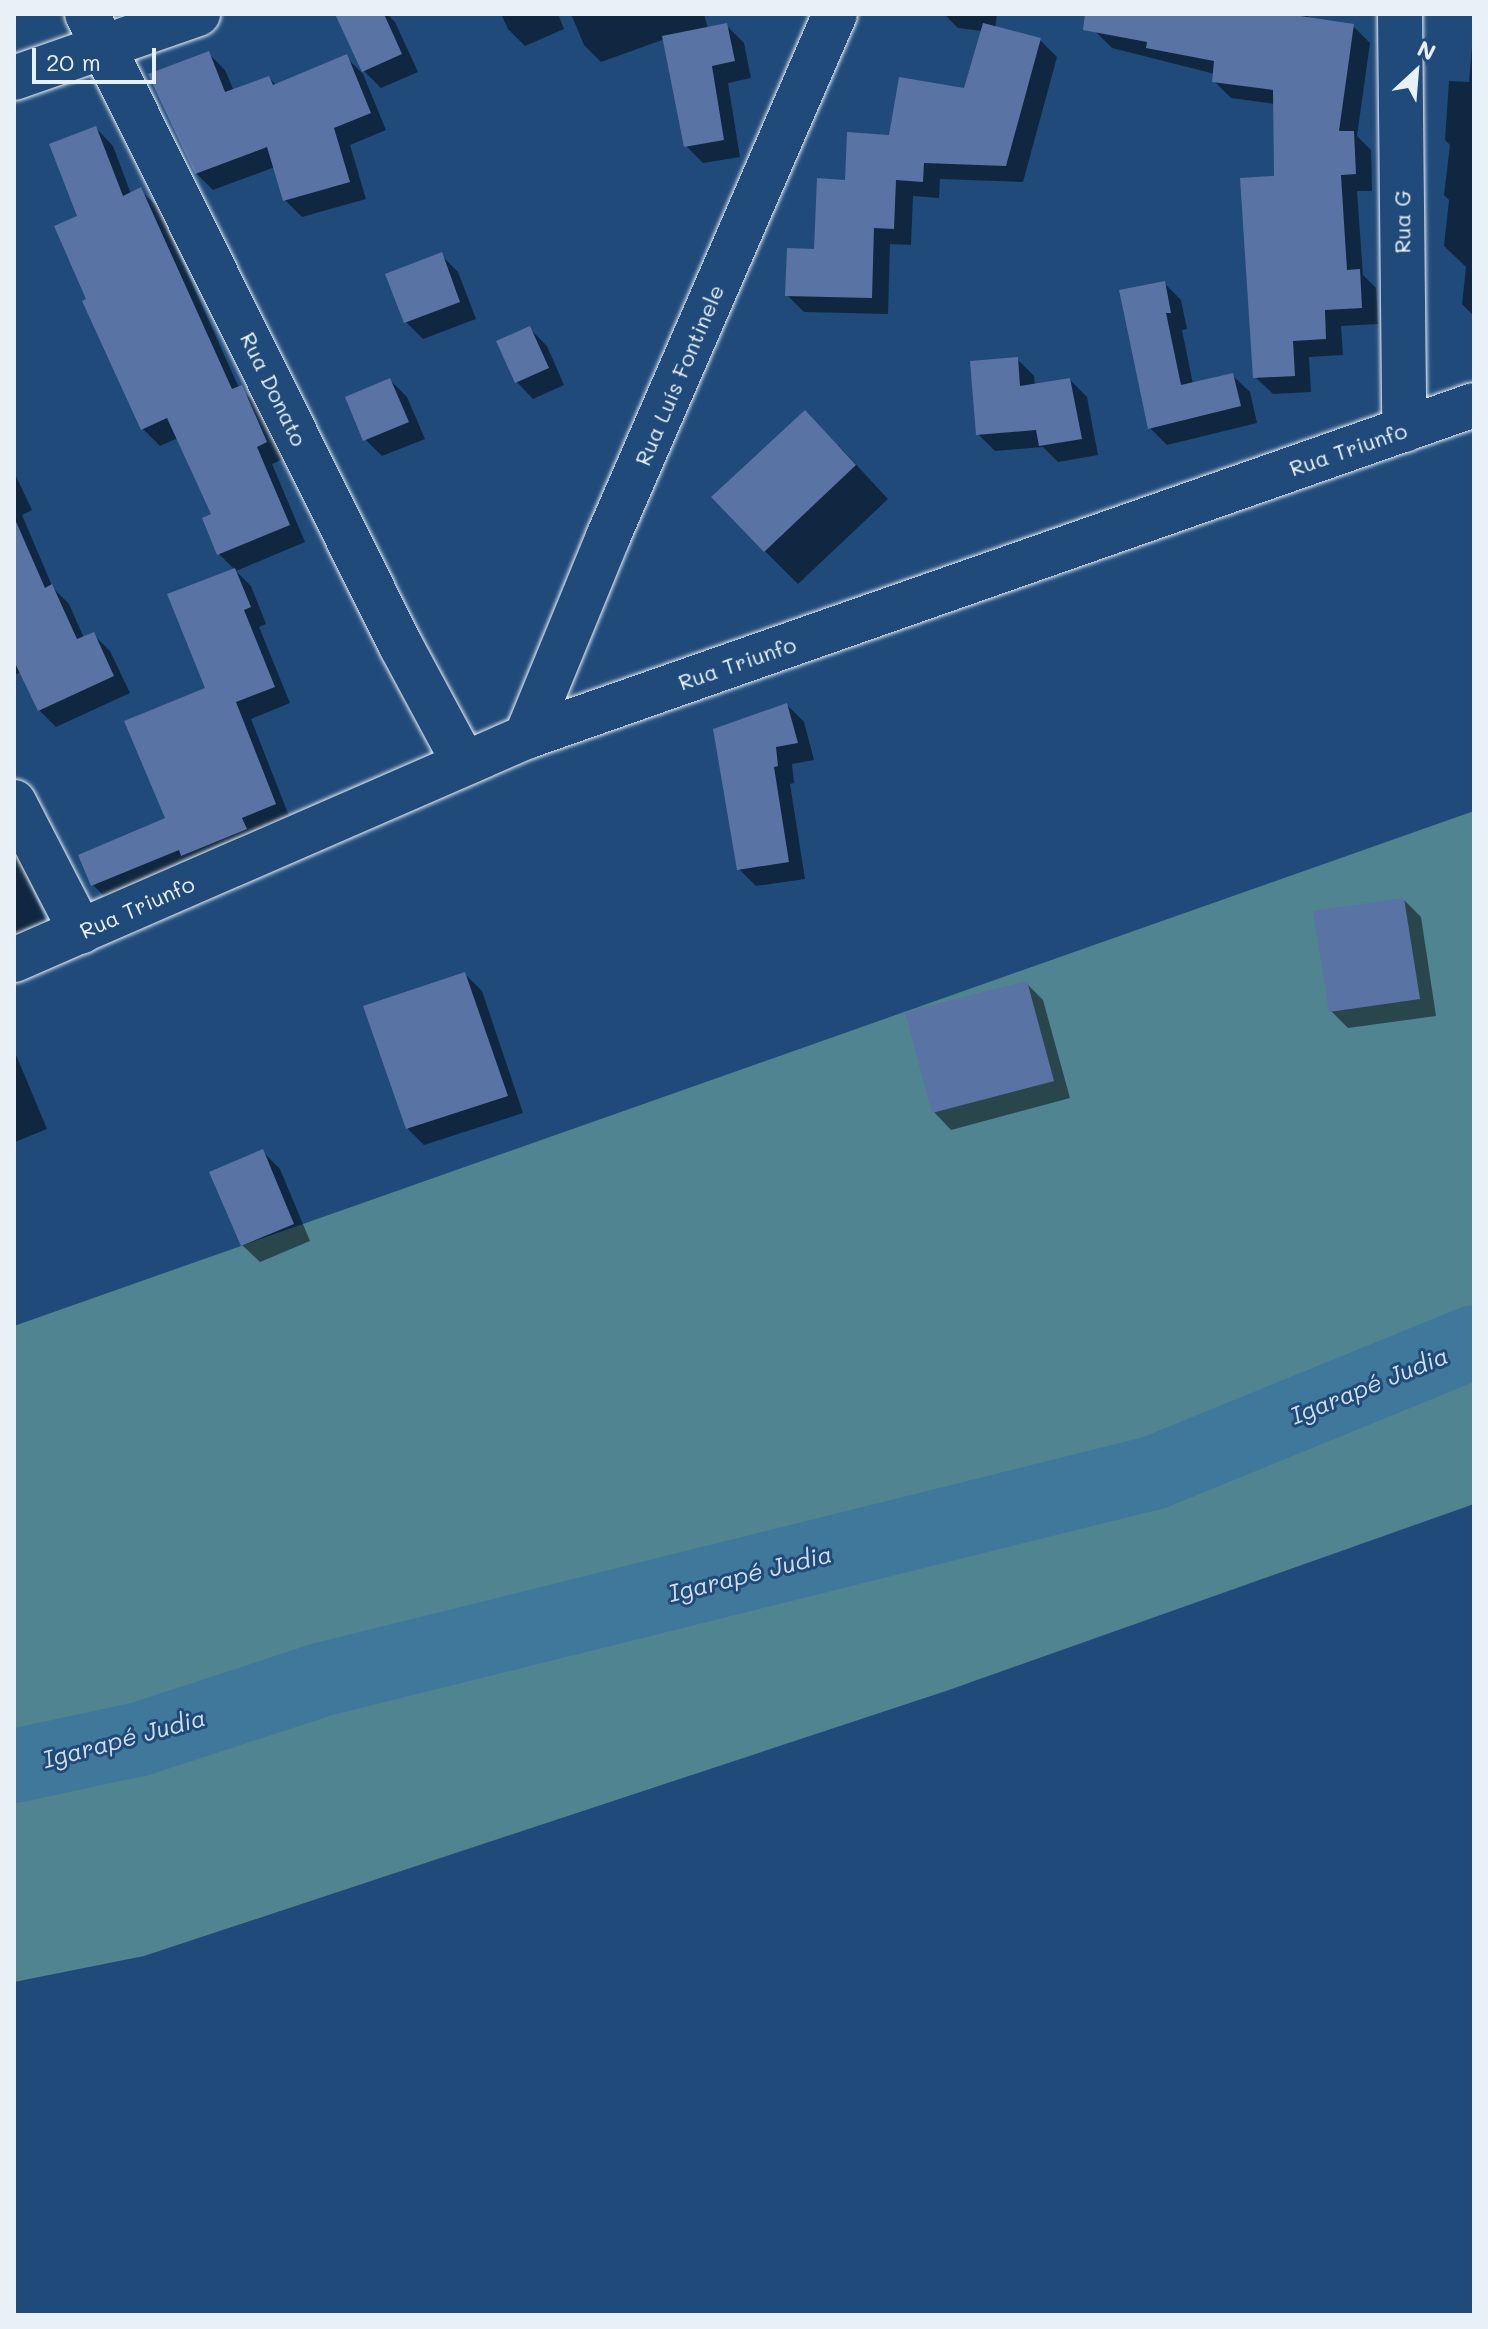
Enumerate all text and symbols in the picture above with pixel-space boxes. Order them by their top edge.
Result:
scale bar [36,32,160,82]
north arrow [1376,32,1456,112]
text: N [1413,33,1441,67]
text: 20 m [46,46,101,77]
street label: Rua G [1389,190,1415,254]
street label: Rua Luís Fontinele [629,281,729,469]
street label: Rua Donato [235,328,313,450]
street label: Rua Triunfo [1286,417,1410,481]
street label: Rua Triunfo [675,631,799,695]
street label: Rua Triunfo [76,870,198,944]
water label: Igarapé Judia [1286,1340,1452,1430]
water label: Igarapé Judia [665,1539,835,1607]
water label: Igarapé Judia [39,1702,209,1774]

